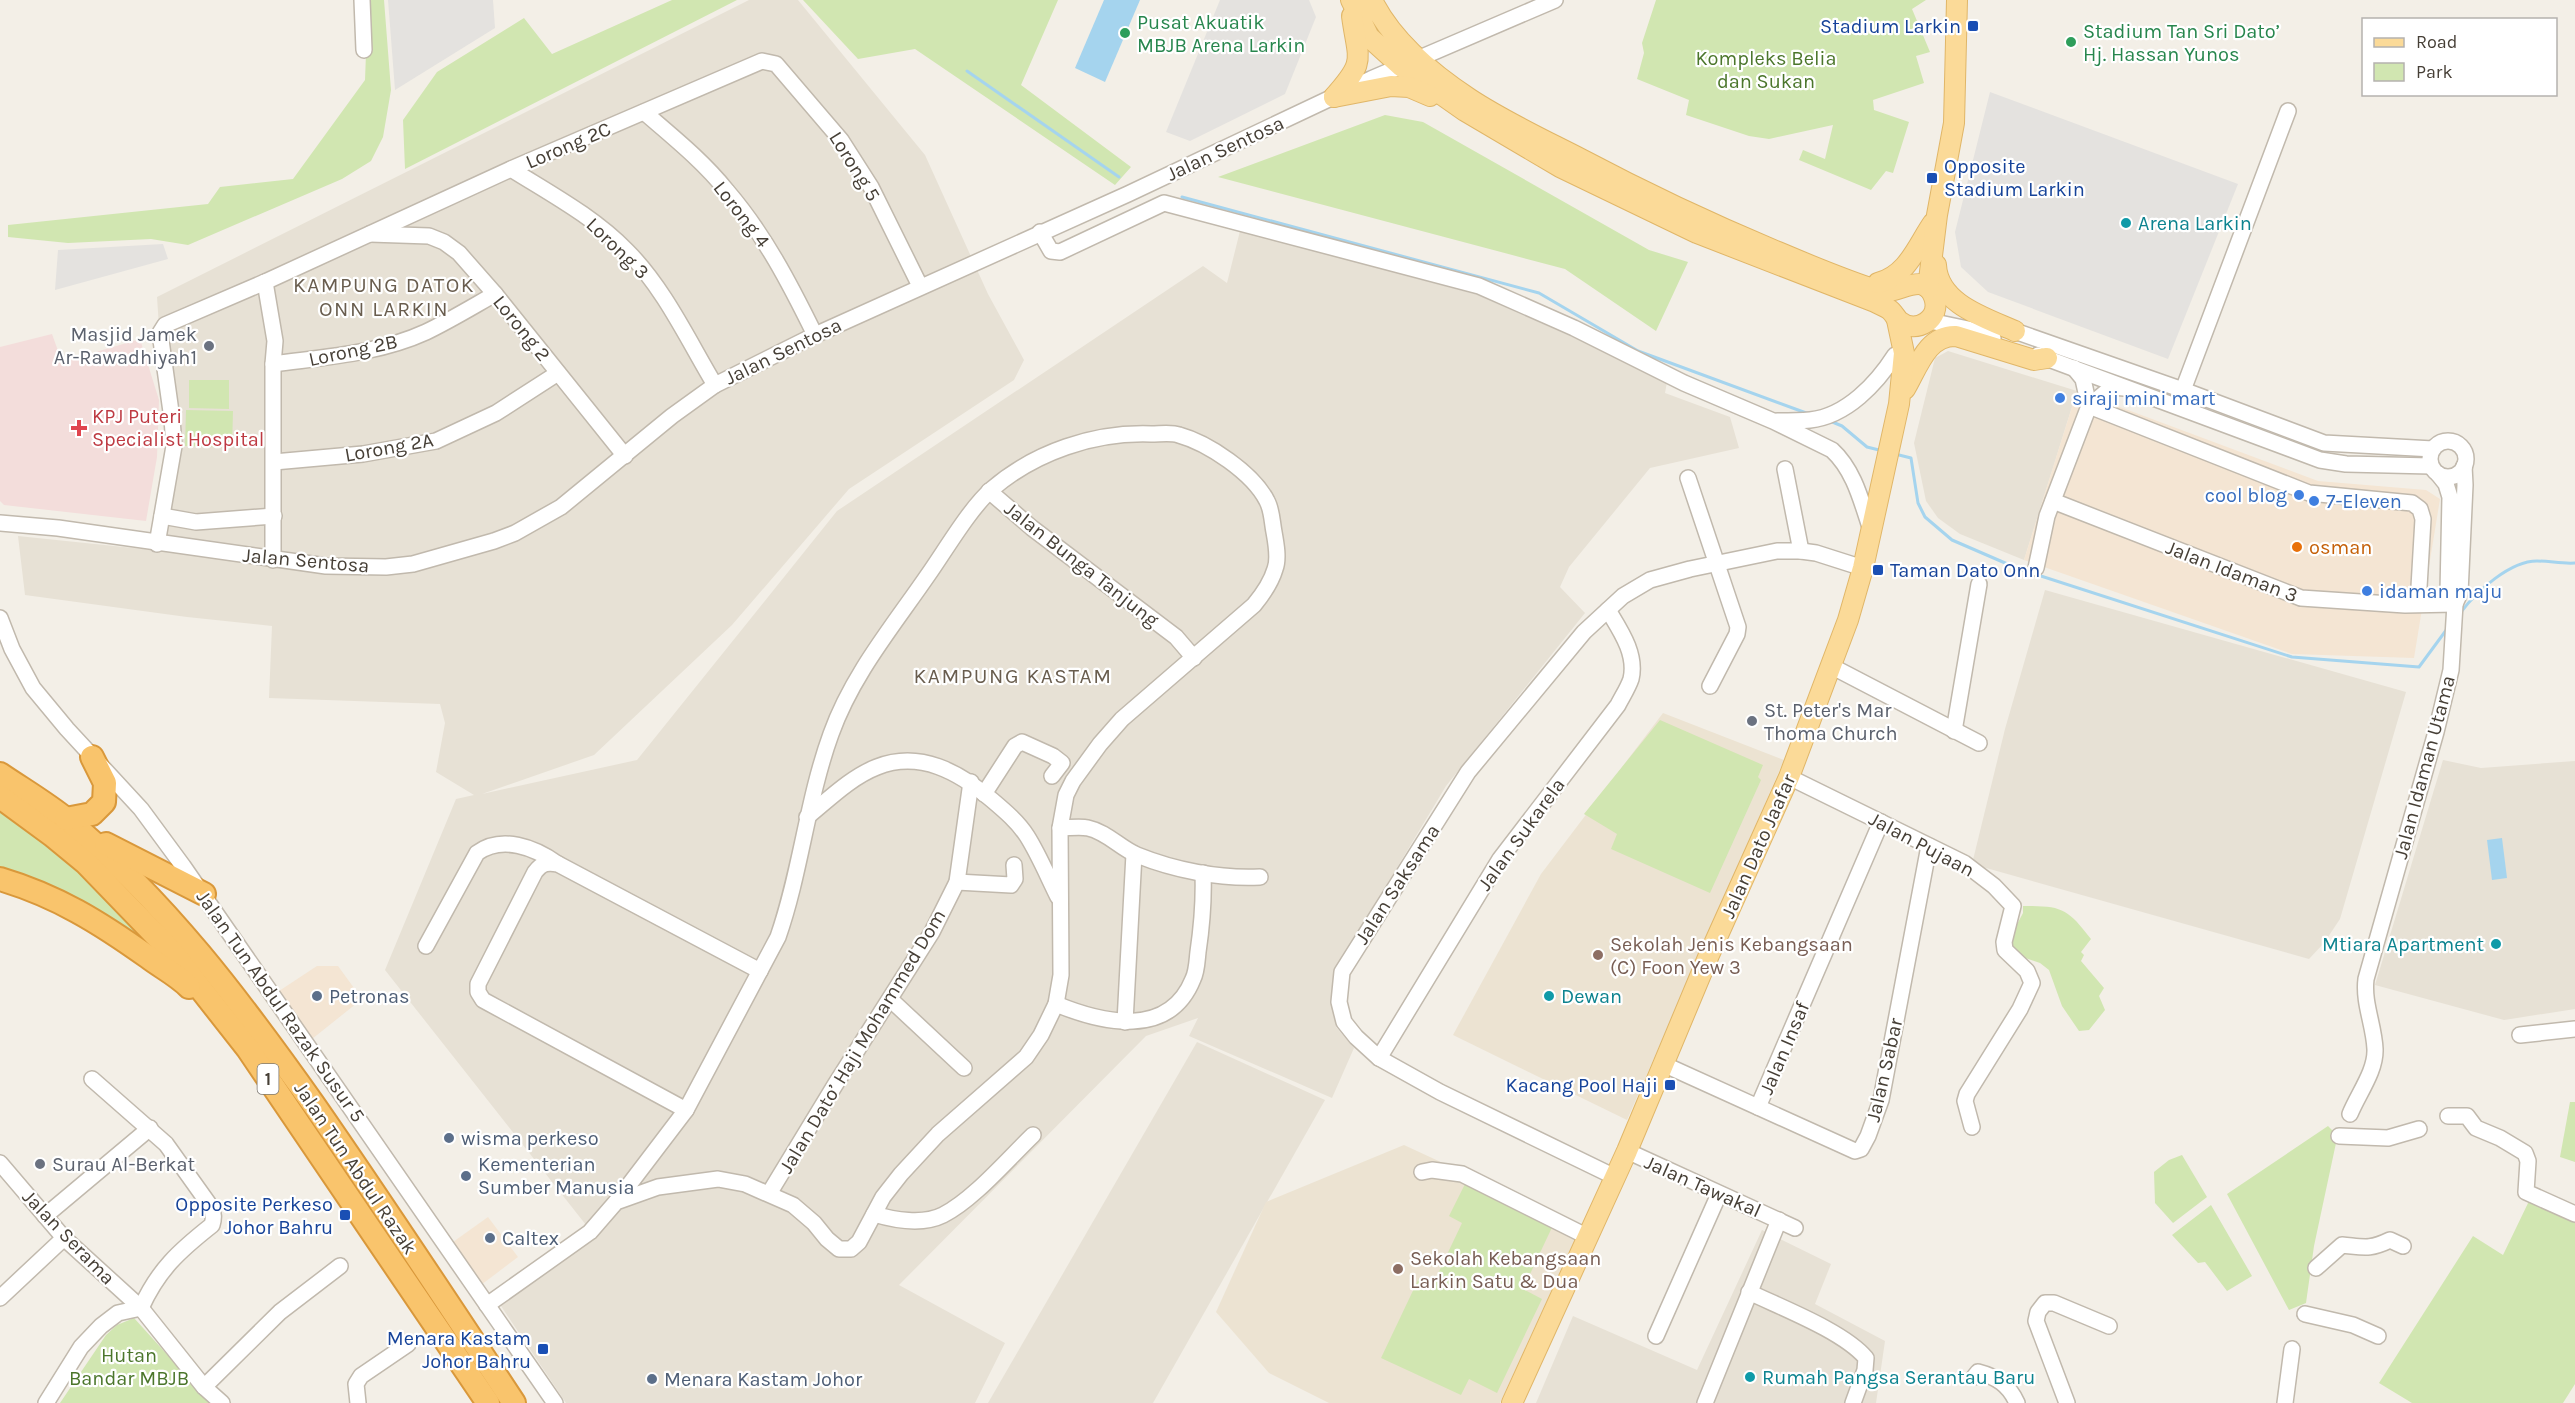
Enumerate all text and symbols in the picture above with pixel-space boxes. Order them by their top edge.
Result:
place label: Pusat Akuatik MBJB Arena Larkin [1137,11,1305,57]
place label: Stadium Larkin [1820,15,1961,38]
legend [2362,18,2557,96]
marker: Stadium Larkin [1966,19,1980,33]
place label: Stadium Tan Sri Dato’ Hj. Hassan Yunos [2083,20,2280,66]
marker: Pusat Akuatik MBJB Arena Larkin [1118,26,1132,40]
text: Road [2416,31,2457,53]
marker: Stadium Tan Sri Dato’ Hj. Hassan Yunos [2064,35,2078,49]
park label: Kompleks Belia dan Sukan [1695,47,1837,93]
text: Park [2416,61,2453,83]
street label: Jalan Sentosa [1163,111,1288,186]
street label: Lorong 2C [522,117,614,174]
street label: Lorong 5 [824,127,885,205]
place label: Opposite Stadium Larkin [1944,155,2085,201]
marker: Opposite Stadium Larkin [1925,171,1939,185]
street label: Lorong 4 [709,177,775,252]
place label: Arena Larkin [2138,212,2252,235]
street label: Lorong 3 [581,213,654,284]
marker: Arena Larkin [2119,216,2133,230]
district label: KAMPUNG DATOK ONN LARKIN [293,273,475,321]
street label: Lorong 2 [488,291,555,366]
street label: Jalan Sentosa [721,313,845,390]
place label: Masjid Jamek Ar-Rawadhiyah1 [54,323,197,369]
street label: Lorong 2B [306,330,400,371]
marker: Masjid Jamek Ar-Rawadhiyah1 [202,339,216,353]
place label: siraji mini mart [2072,387,2216,410]
marker: siraji mini mart [2053,391,2067,405]
place label: KPJ Puteri Specialist Hospital [92,405,264,451]
marker: KPJ Puteri Specialist Hospital [70,419,88,437]
street label: Lorong 2A [343,428,435,467]
place label: cool blog [2205,484,2287,507]
marker: cool blog [2292,488,2306,502]
place label: 7-Eleven [2326,490,2402,513]
marker: 7-Eleven [2307,494,2321,508]
street label: Jalan Bunga Tanjung [1000,497,1163,632]
street label: Jalan Idaman 3 [2163,536,2301,607]
place label: osman [2309,536,2372,559]
marker: osman [2290,540,2304,554]
street label: Jalan Sentosa [242,544,370,577]
place label: Taman Dato Onn [1890,559,2040,582]
marker: Taman Dato Onn [1871,563,1885,577]
place label: idaman maju [2379,580,2502,603]
marker: idaman maju [2360,584,2374,598]
district label: KAMPUNG KASTAM [914,664,1112,688]
street label: Jalan Idaman Utama [2389,673,2460,861]
place label: St. Peter's Mar Thoma Church [1764,699,1898,745]
marker: St. Peter's Mar Thoma Church [1745,714,1759,728]
street label: Jalan Dato Jaafar [1716,770,1801,922]
street label: Jalan Sukarela [1473,774,1570,895]
street label: Jalan Pujaan [1865,807,1978,882]
street label: Jalan Saksama [1350,820,1445,948]
street label: Jalan Tun Abdul Razak Susur 5 [192,886,370,1127]
street label: Jalan Dato’ Haji Mohammed Dom [774,905,950,1177]
place label: Sekolah Jenis Kebangsaan (C) Foon Yew 3 [1610,933,1853,979]
place label: Mtiara Apartment [2322,933,2484,956]
marker: Mtiara Apartment [2489,937,2503,951]
marker: Sekolah Jenis Kebangsaan (C) Foon Yew 3 [1591,948,1605,962]
place label: Petronas [329,985,410,1008]
place label: Dewan [1561,985,1622,1008]
marker: Petronas [310,989,324,1003]
marker: Dewan [1542,989,1556,1003]
street label: Jalan Insaf [1755,998,1814,1098]
street label: Jalan Sabar [1861,1015,1908,1124]
road number: 1 [258,1064,278,1094]
place label: Kacang Pool Haji [1506,1074,1658,1097]
street label: Jalan Tun Abdul Razak [289,1078,422,1259]
marker: Kacang Pool Haji [1663,1078,1677,1092]
place label: wisma perkeso [461,1127,599,1150]
marker: wisma perkeso [442,1131,456,1145]
street label: Jalan Tawakal [1641,1150,1765,1222]
place label: Surau Al-Berkat [52,1153,196,1176]
place label: Kementerian Sumber Manusia [478,1153,635,1199]
marker: Surau Al-Berkat [33,1157,47,1171]
marker: Kementerian Sumber Manusia [459,1169,473,1183]
street label: Jalan Serama [18,1185,120,1290]
place label: Opposite Perkeso Johor Bahru [175,1193,333,1239]
marker: Opposite Perkeso Johor Bahru [338,1208,352,1222]
place label: Caltex [502,1227,559,1250]
marker: Caltex [483,1231,497,1245]
place label: Sekolah Kebangsaan Larkin Satu & Dua [1410,1247,1601,1293]
marker: Sekolah Kebangsaan Larkin Satu & Dua [1391,1262,1405,1276]
place label: Menara Kastam Johor Bahru [387,1327,531,1373]
marker: Menara Kastam Johor Bahru [536,1342,550,1356]
park label: Hutan Bandar MBJB [69,1344,189,1390]
place label: Rumah Pangsa Serantau Baru [1762,1366,2035,1389]
place label: Menara Kastam Johor [664,1368,863,1391]
marker: Rumah Pangsa Serantau Baru [1743,1370,1757,1384]
marker: Menara Kastam Johor [645,1372,659,1386]

